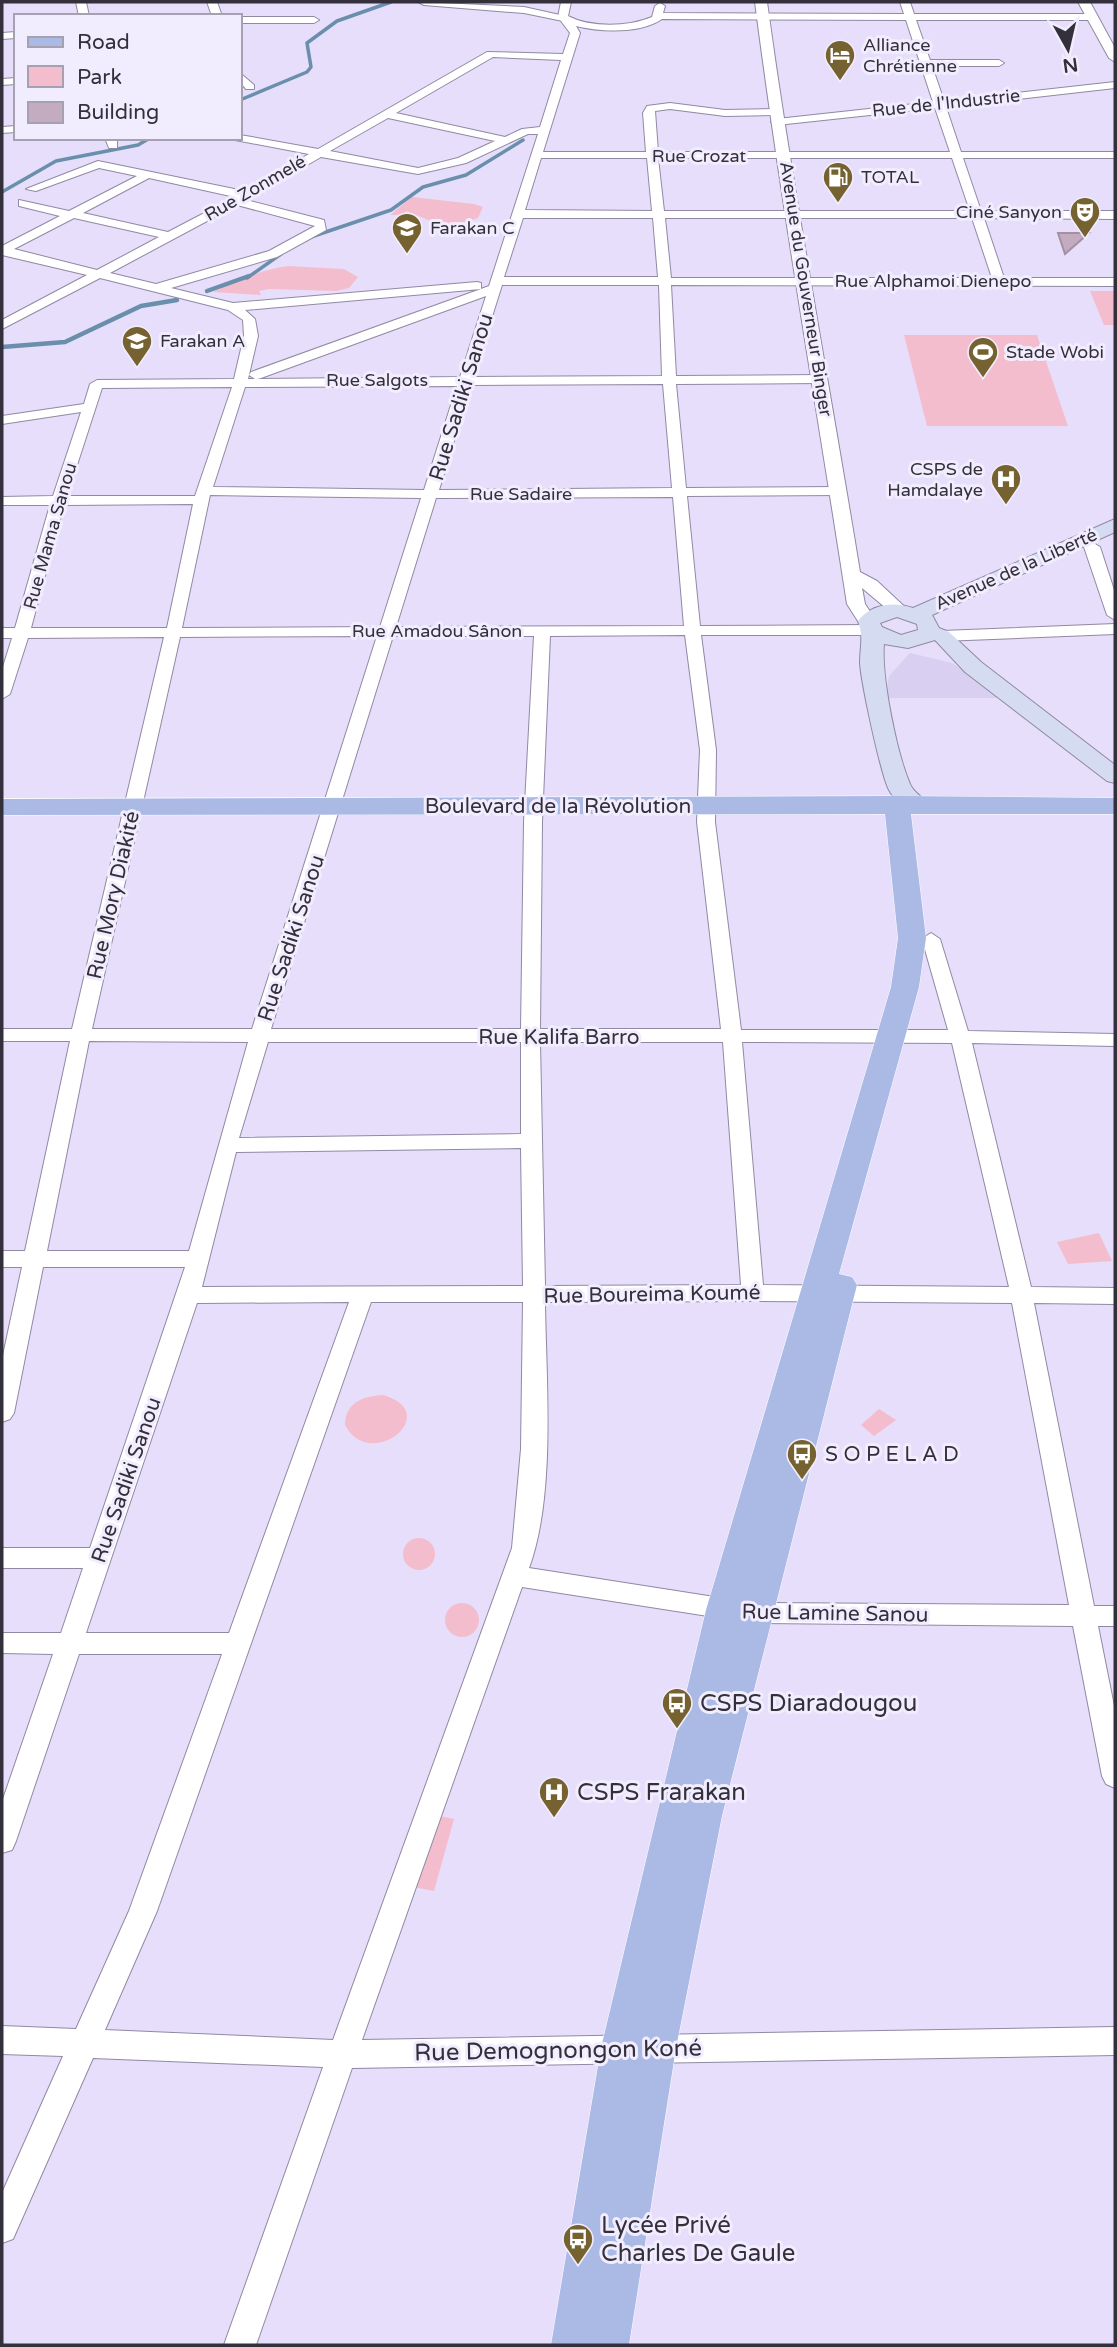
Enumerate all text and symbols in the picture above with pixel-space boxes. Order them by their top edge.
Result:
legend [14,14,242,140]
north arrow [1033,14,1103,84]
text: Road [77,30,130,55]
place label: Alliance Chrétienne [863,34,957,77]
hotel icon: Alliance Chrétienne [823,38,857,82]
text: N [1061,53,1079,77]
text: Park [77,65,122,90]
street label: Rue de l'Industrie [871,84,1021,122]
text: Building [77,100,159,125]
street label: Rue Crozat [652,145,746,167]
street label: Rue Zonmelé [200,150,310,226]
street label: Avenue du Gouverneur Binger [775,160,837,418]
fuel station icon: TOTAL [821,160,855,204]
place label: TOTAL [861,166,920,188]
theatre icon: Ciné Sanyon [1068,195,1102,239]
place label: Ciné Sanyon [956,201,1062,223]
school or university icon: Farakan C [390,211,424,255]
place label: Farakan C [430,217,515,239]
street label: Rue Alphamoi Dienepo [835,270,1032,292]
street label: Rue Sadiki Sanou [424,311,499,484]
school or university icon: Farakan A [120,324,154,368]
place label: Farakan A [160,330,246,352]
sports icon: Stade Wobi [966,335,1000,379]
place label: Stade Wobi [1006,341,1104,363]
street label: Rue Salgots [326,369,428,391]
place label: CSPS de Hamdalaye [887,458,983,501]
street label: Rue Mama Sanou [19,460,81,612]
hospital icon: CSPS de Hamdalaye [989,462,1023,506]
street label: Rue Sadaire [470,483,572,505]
street label: Avenue de la Liberté [932,523,1100,615]
street label: Rue Amadou Sânon [352,620,522,642]
street label: Boulevard de la Révolution [425,794,691,819]
street label: Rue Mory Diakité [82,809,145,982]
street label: Rue Sadiki Sanou [253,852,330,1025]
street label: Rue Kalifa Barro [478,1025,640,1050]
street label: Rue Boureima Koumé [543,1280,761,1309]
street label: Rue Sadiki Sanou [86,1394,167,1566]
bus stop icon: S O P E L A D [785,1437,819,1481]
place label: S O P E L A D [825,1442,959,1467]
street label: Rue Lamine Sanou [741,1599,929,1628]
bus stop icon: CSPS Diaradougou [660,1686,694,1730]
place label: CSPS Diaradougou [700,1689,917,1718]
hospital icon: CSPS Frarakan [537,1775,571,1819]
place label: CSPS Frarakan [577,1778,746,1807]
street label: Rue Demognongon Koné [414,2033,702,2068]
place label: Lycée Privé Charles De Gaule [601,2211,795,2268]
bus stop icon: Lycée Privé Charles De Gaule [561,2222,595,2266]

